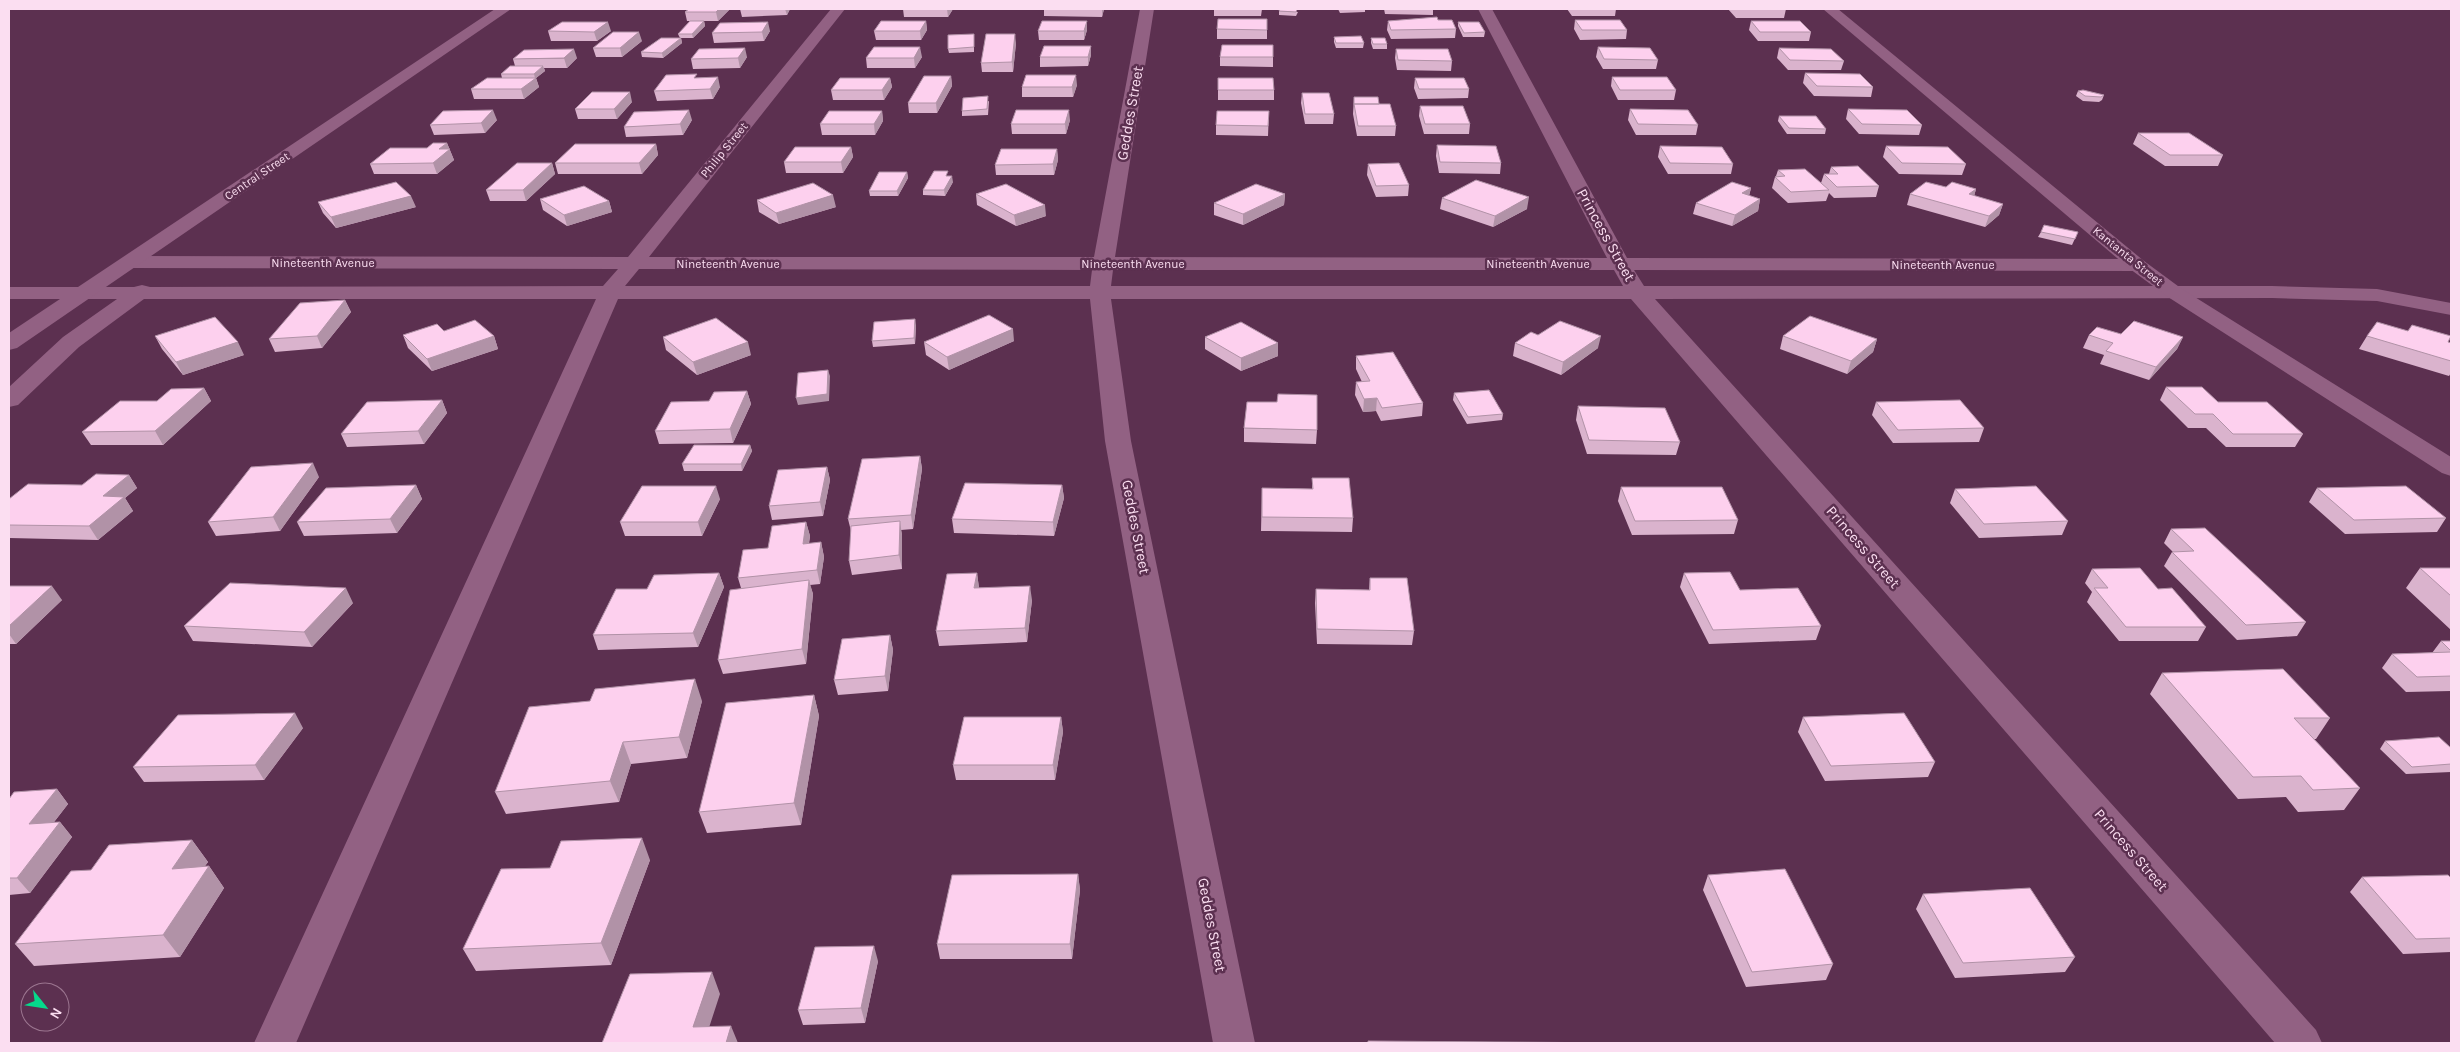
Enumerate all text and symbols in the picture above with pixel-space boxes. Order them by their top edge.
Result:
street label: Geddes Street [1113,64,1147,162]
street label: Philip Street [697,119,751,181]
street label: Central Street [222,149,293,203]
street label: Princess Street [1573,186,1639,285]
street label: Kantanta Street [2090,223,2166,289]
street label: Nineteenth Avenue [271,256,375,270]
street label: Nineteenth Avenue [676,257,780,271]
street label: Nineteenth Avenue [1081,257,1185,271]
street label: Nineteenth Avenue [1486,257,1590,271]
street label: Nineteenth Avenue [1891,258,1995,272]
street label: Geddes Street [1118,478,1154,576]
street label: Princess Street [1822,502,1904,592]
street label: Princess Street [2090,805,2172,895]
street label: Geddes Street [1194,876,1230,974]
north arrow [20,982,70,1032]
text: N [46,1005,66,1022]

